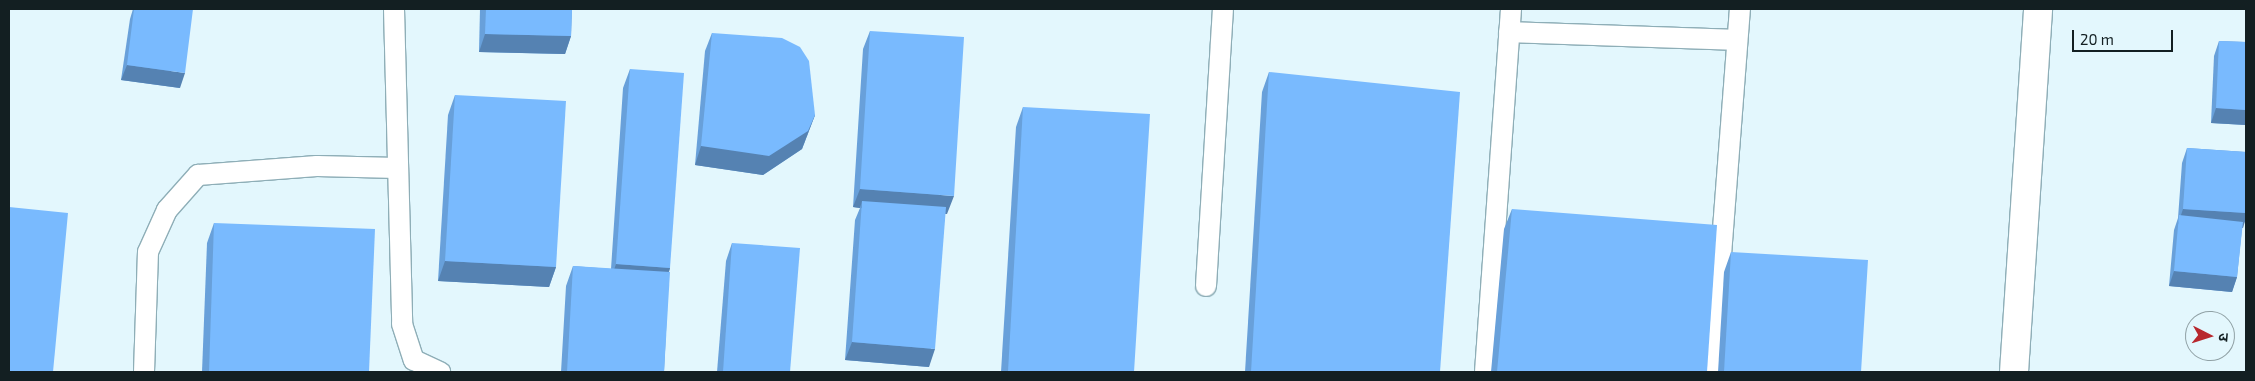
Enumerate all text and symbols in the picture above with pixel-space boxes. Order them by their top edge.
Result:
scale bar [2075,20,2176,52]
text: 20 m [2080,30,2114,48]
north arrow [2185,311,2235,361]
text: उ [2216,332,2233,342]

